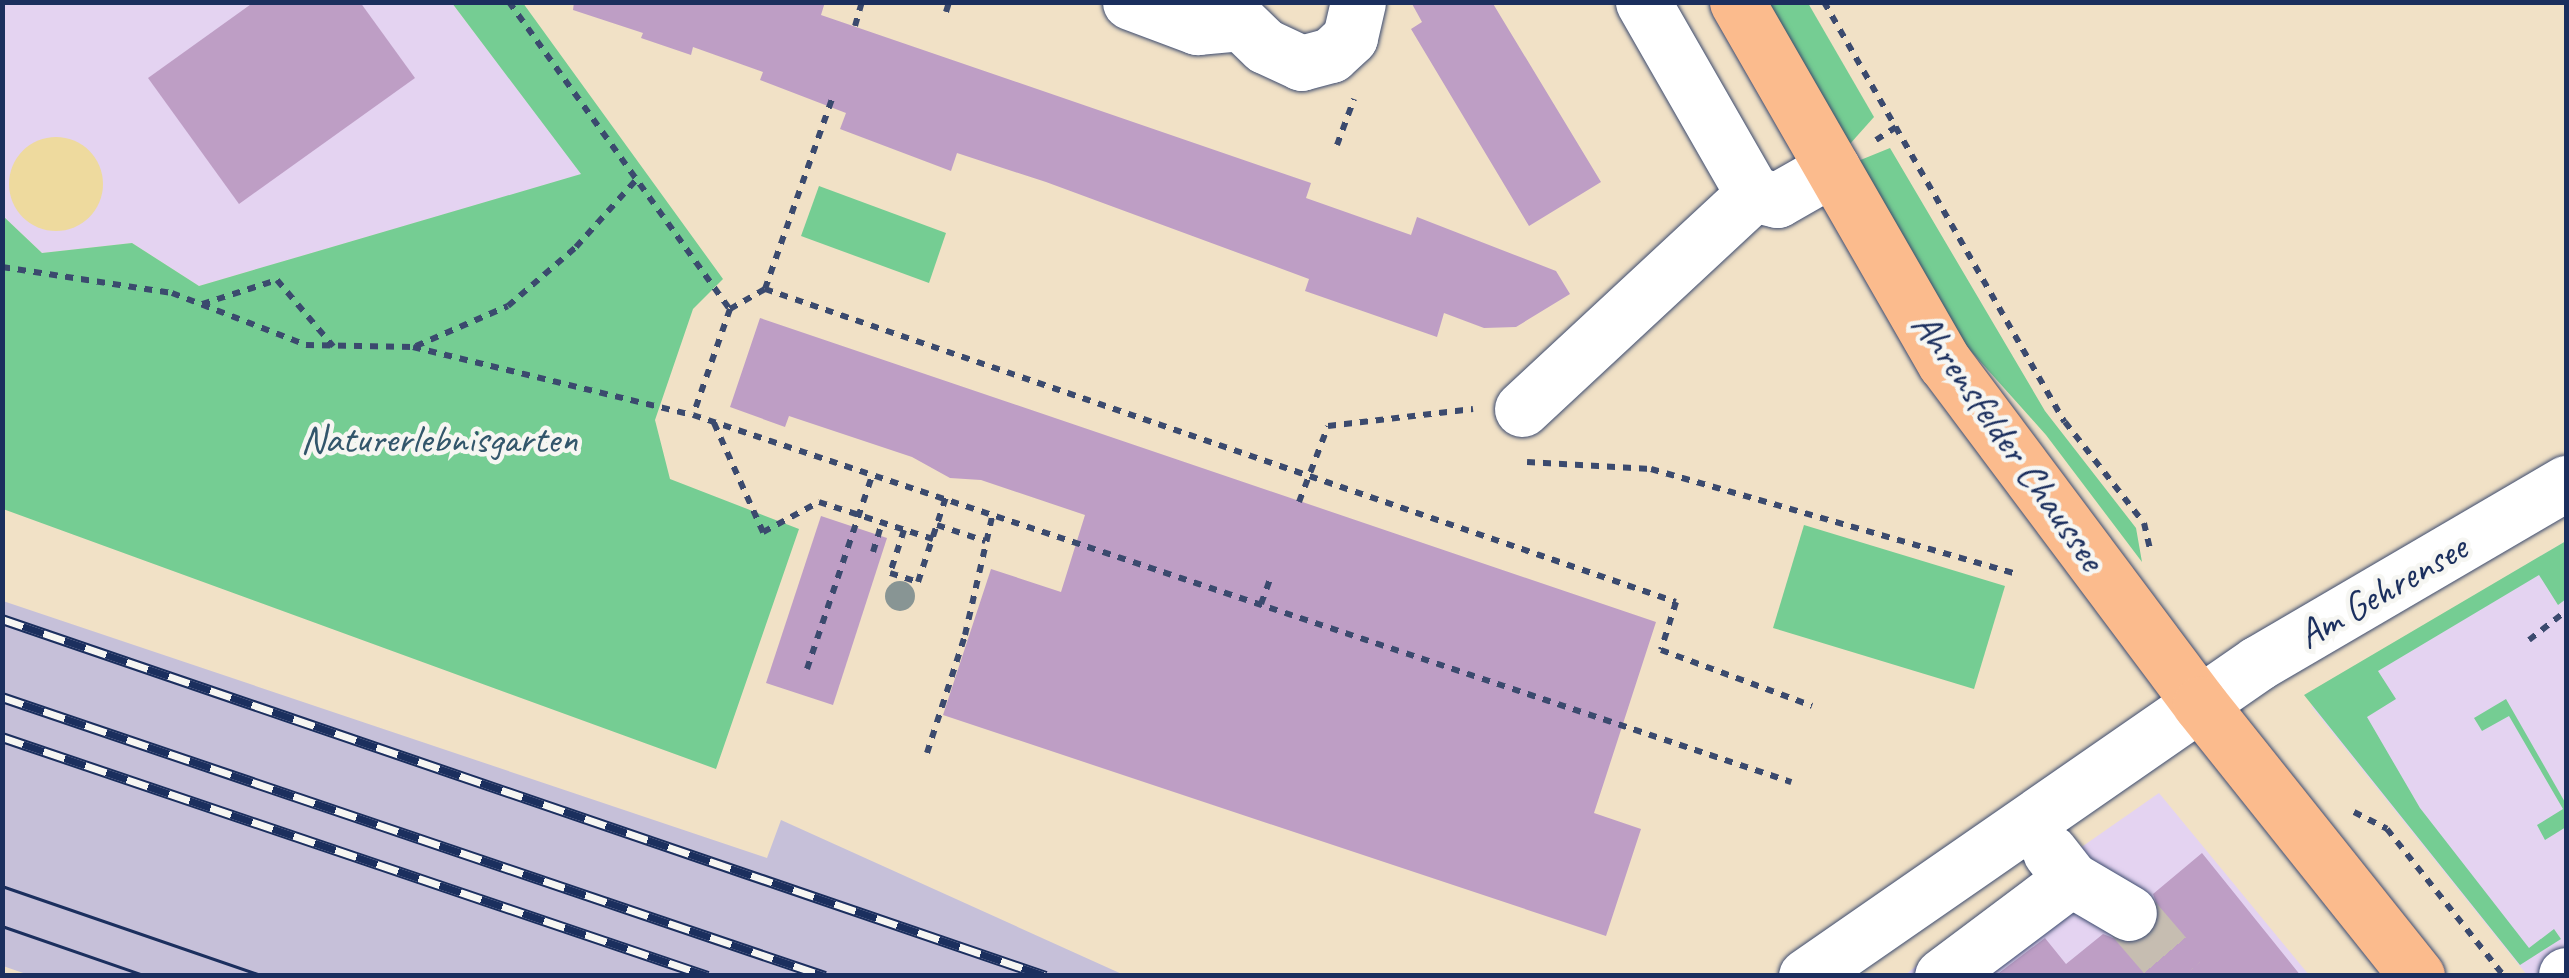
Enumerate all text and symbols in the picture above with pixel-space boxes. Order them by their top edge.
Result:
street label: Ahrensfelder Chaussee [1902,302,2116,580]
park label: Naturerlebnisgarten [301,415,577,463]
street label: Am Gehrensee [2288,523,2476,659]

